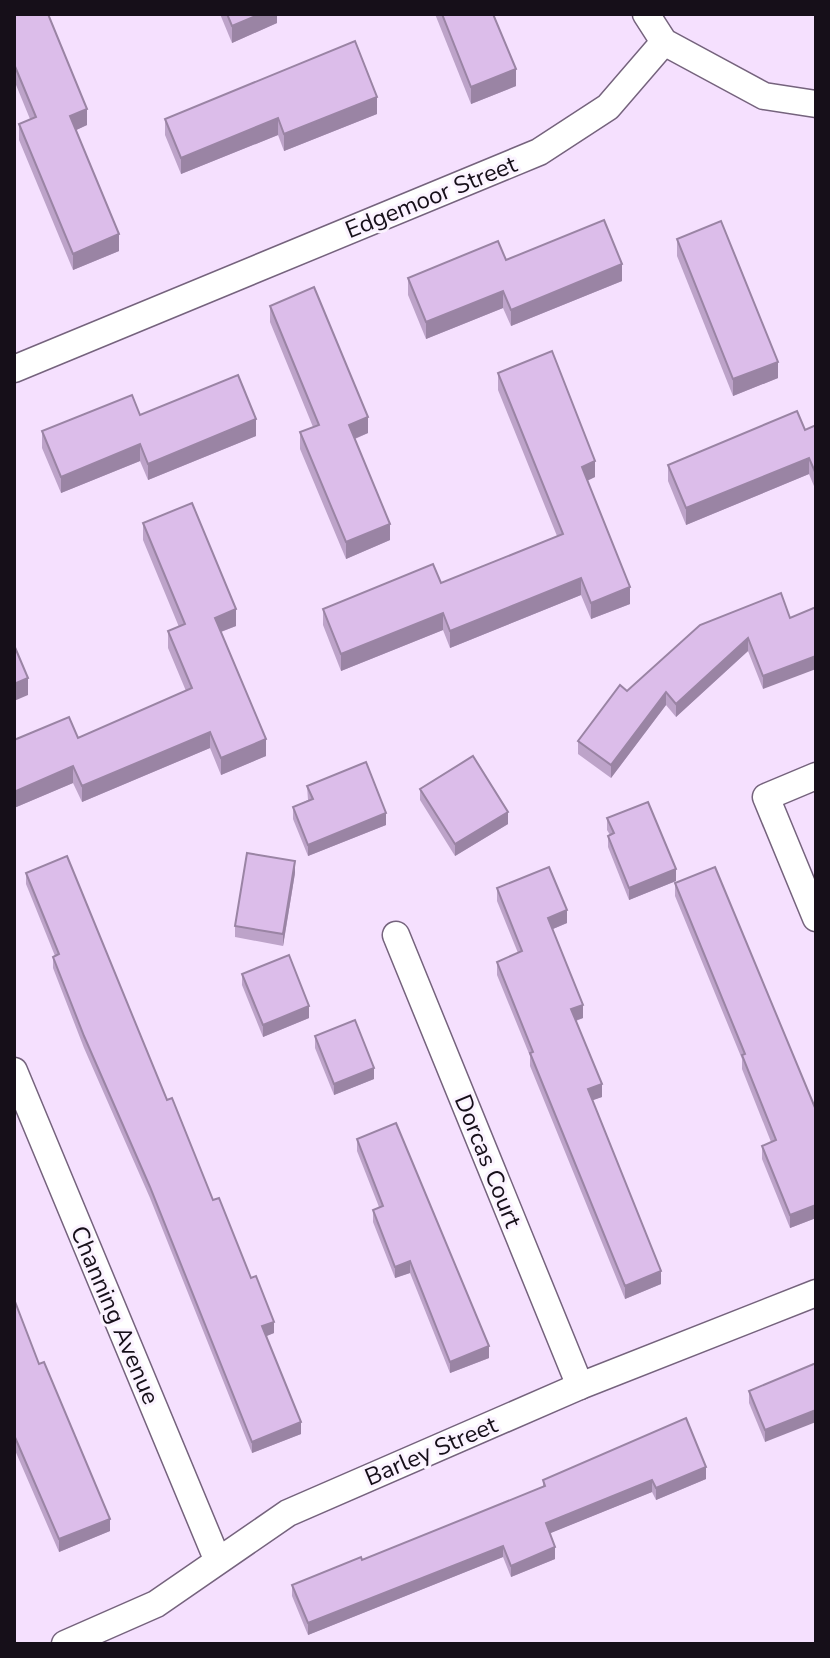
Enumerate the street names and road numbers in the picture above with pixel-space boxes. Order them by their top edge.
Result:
street label: Edgemoor Street [341,148,522,246]
street label: Dorcas Court [447,1090,529,1233]
street label: Channing Avenue [63,1221,167,1409]
street label: Barley Street [360,1408,503,1493]

